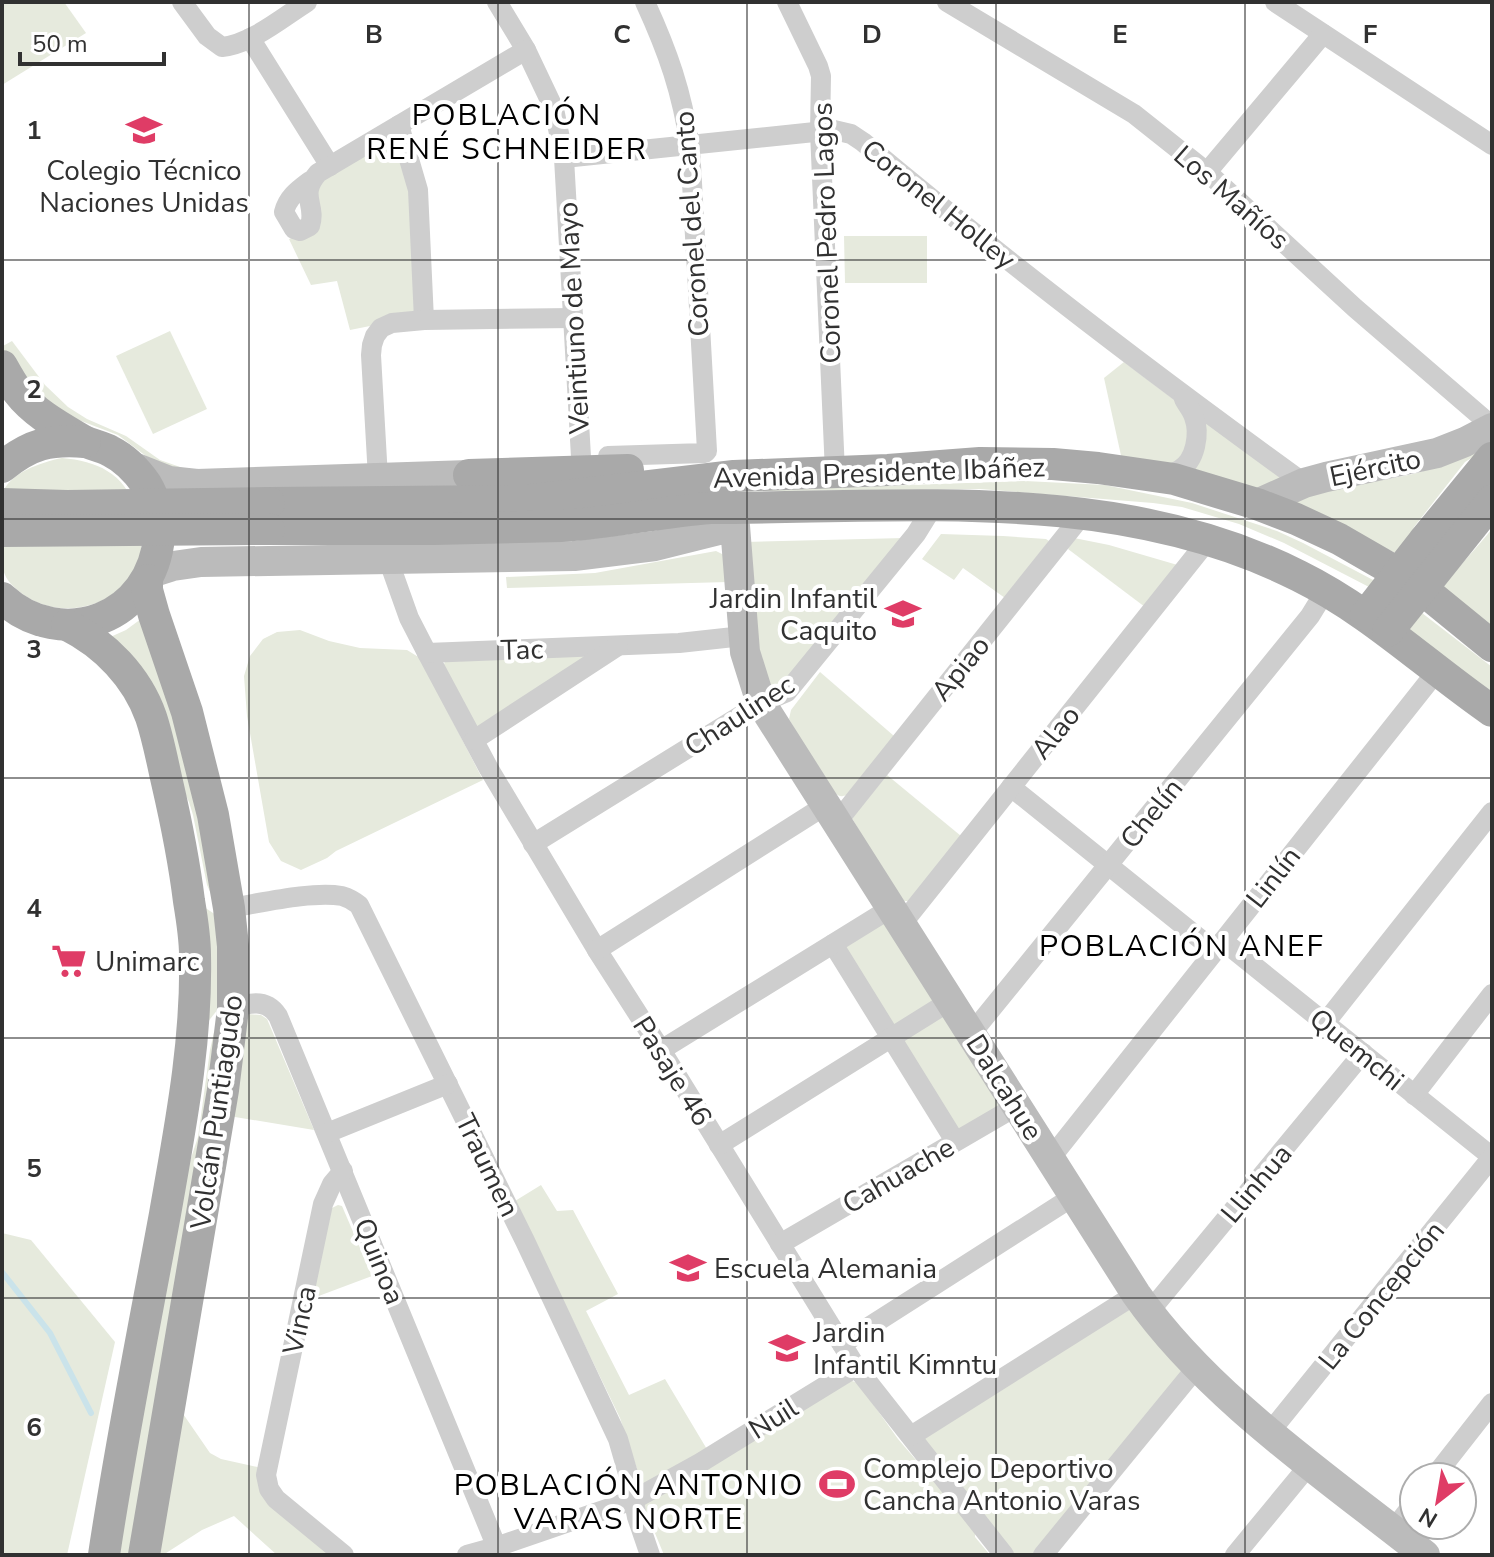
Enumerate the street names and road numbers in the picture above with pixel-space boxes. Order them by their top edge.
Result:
street label: Coronel Pedro Lagos [803,102,851,364]
street label: Coronel del Canto [665,110,719,338]
street label: Coronel Holley [854,131,1024,279]
street label: Los Mañíos [1165,137,1297,259]
street label: Veintiuno de Mayo [549,201,599,436]
street label: Ejército [1326,440,1424,496]
street label: Avenida Presidente Ibáñez [712,448,1046,498]
street label: Apiao [923,628,999,709]
street label: Tac [500,630,544,670]
street label: Chaulinec [677,666,802,766]
street label: Alao [1022,698,1089,768]
street label: Chelín [1112,770,1192,857]
street label: Linlín [1238,839,1310,916]
street label: Volcán Puntiagudo [182,992,252,1233]
street label: Quemchi [1301,1000,1412,1100]
street label: Pasaje 46 [624,1010,721,1134]
street label: Dalcahue [957,1027,1052,1148]
street label: Traumen [446,1108,528,1223]
street label: Cahuache [836,1129,961,1223]
street label: Llinhua [1213,1136,1301,1231]
street label: Quinoa [345,1213,414,1310]
street label: La Concepción [1310,1213,1454,1378]
street label: Vinca [274,1282,326,1359]
street label: Nuil [742,1389,806,1449]

